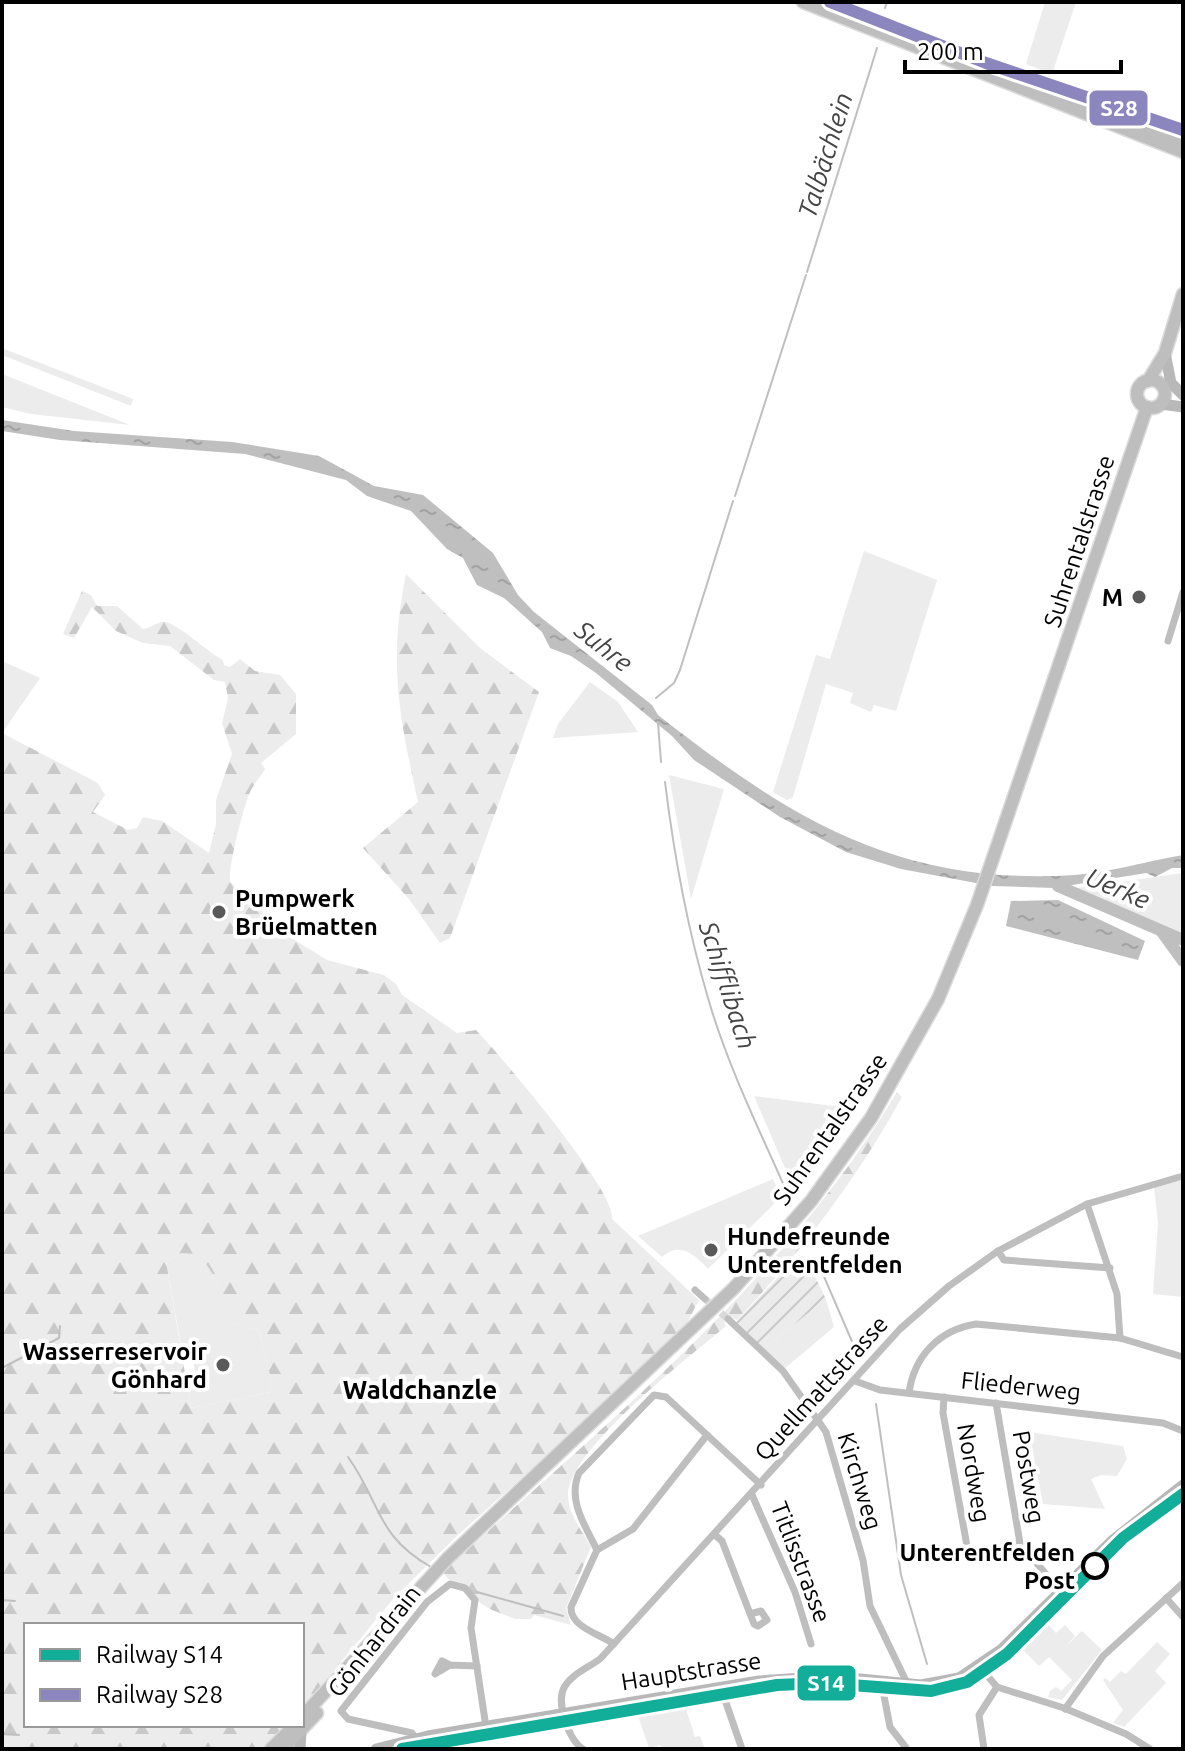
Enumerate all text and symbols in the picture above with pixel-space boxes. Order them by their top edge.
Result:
scale bar [905,24,1121,74]
text: 200 m [917,38,984,65]
water label: Talbächlein [792,89,858,221]
line badge: S28 [1088,89,1149,127]
text: S28 [1100,95,1138,120]
street label: Suhrentalstrasse [1038,452,1120,630]
place label: M [1102,584,1123,611]
marker: M [1130,588,1148,606]
water label: Suhre [569,614,638,677]
water label: Uerke [1082,862,1154,914]
place label: Pumpwerk Brüelmatten [235,885,378,940]
marker: Pumpwerk Brüelmatten [210,903,228,921]
water label: Schifflibach [693,917,762,1053]
street label: Suhrentalstrasse [768,1048,892,1210]
place label: Hundefreunde Unterentfelden [727,1223,903,1278]
marker: Hundefreunde Unterentfelden [702,1241,720,1259]
street label: Quellmattstrasse [749,1310,893,1466]
place label: Wasserreservoir Gönhard [23,1338,207,1393]
marker: Wasserreservoir Gönhard [214,1356,232,1374]
street label: Fliederweg [960,1366,1082,1406]
district label: Waldchanzle [343,1375,497,1404]
street label: Nordweg [952,1421,996,1525]
street label: Kirchweg [832,1429,888,1533]
street label: Postweg [1008,1429,1050,1525]
street label: Titlisstrasse [766,1498,836,1626]
place label: Unterentfelden Post [899,1539,1075,1594]
marker: Unterentfelden Post [1082,1553,1108,1579]
street label: Gönhardrain [322,1580,426,1702]
legend [24,1623,304,1727]
text: Railway S14 [96,1641,223,1668]
street label: Hauptstrasse [619,1647,763,1695]
line badge: S14 [796,1664,857,1702]
text: S14 [807,1670,845,1695]
text: Railway S28 [96,1681,223,1708]

